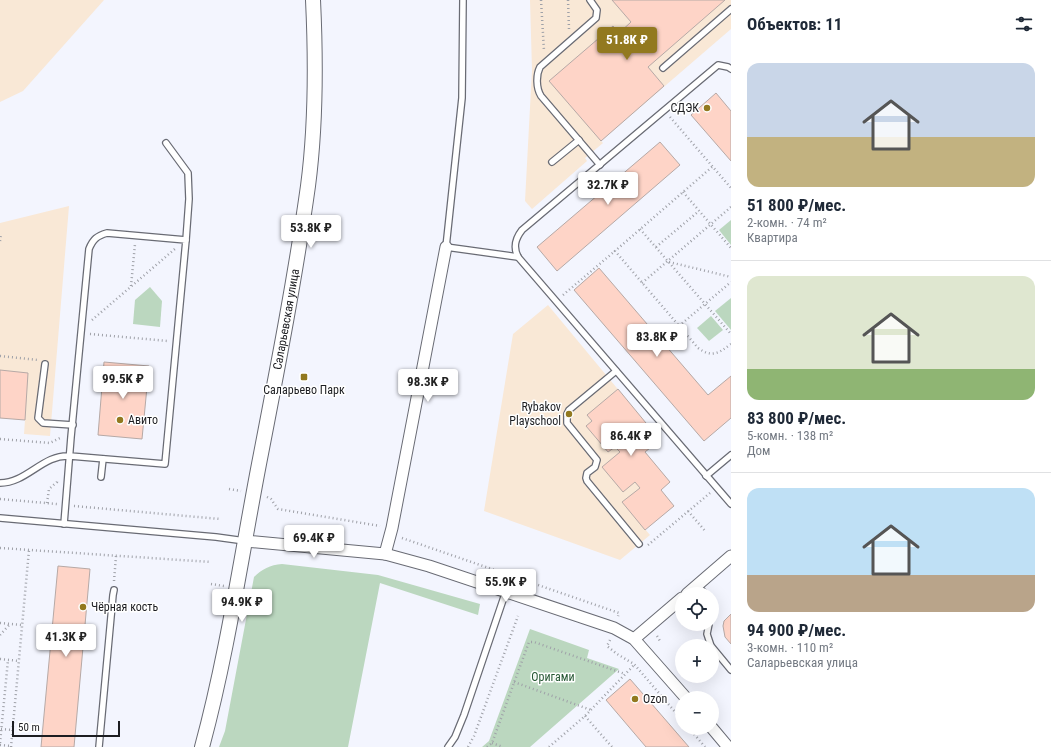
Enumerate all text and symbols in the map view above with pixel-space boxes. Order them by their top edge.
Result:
icon: filters [1013,13,1035,35]
text: Объектов: 11 [747,14,842,34]
pin: 51.8K ₽ [590,27,664,61]
text: 51.8K ₽ [606,32,648,47]
icon: home [855,89,927,161]
place label: СДЭК [670,101,699,115]
marker: СДЭК [702,103,712,113]
pin: 32.7K ₽ [571,172,645,206]
text: 32.7K ₽ [587,177,629,192]
text: 51 800 ₽/мес. [747,195,846,215]
pin: 53.8K ₽ [274,215,348,249]
text: 2-комн. · 74 m² [747,215,827,230]
text: 53.8K ₽ [290,220,332,235]
text: Квартира [747,230,798,245]
street label: Саларьевская улица [270,267,302,371]
icon: home [855,302,927,374]
pin: 83.8K ₽ [620,324,694,358]
text: 83.8K ₽ [636,329,678,344]
pin: 99.5K ₽ [86,366,160,400]
pin: 98.3K ₽ [391,369,465,403]
text: 99.5K ₽ [102,371,144,386]
marker: Саларьево Парк [299,372,309,382]
text: 98.3K ₽ [407,374,449,389]
place label: Саларьево Парк [263,383,345,397]
place label: Rybakov Playschool [509,400,561,428]
text: 83 800 ₽/мес. [747,408,846,428]
marker: Rybakov Playschool [564,409,574,419]
place label: Авито [128,413,158,427]
marker: Авито [115,415,125,425]
pin: 86.4K ₽ [594,423,668,457]
text: 86.4K ₽ [610,428,652,443]
text: 5-комн. · 138 m² [747,428,833,443]
text: Дом [747,443,771,458]
icon: home [855,514,927,586]
pin: 69.4K ₽ [277,525,351,559]
text: 69.4K ₽ [293,530,335,545]
pin: 55.9K ₽ [469,569,543,603]
text: 55.9K ₽ [485,574,527,589]
map controls [675,587,719,735]
button: locate [675,587,719,631]
pin: 94.9K ₽ [205,589,279,623]
text: 94.9K ₽ [221,594,263,609]
place label: Чёрная кость [91,600,158,614]
marker: Чёрная кость [78,602,88,612]
text: 94 900 ₽/мес. [747,620,846,640]
pin: 41.3K ₽ [29,624,103,658]
text: 41.3K ₽ [45,629,87,644]
button: + [675,639,719,683]
text: 3-комн. · 110 m² [747,640,833,655]
text: Саларьевская улица [747,655,858,670]
park label: Оригами [531,670,575,684]
button: − [675,691,719,735]
place label: Ozon [643,692,667,706]
marker: Ozon [630,694,640,704]
scale bar [12,719,120,738]
text: 50 m [18,721,40,734]

